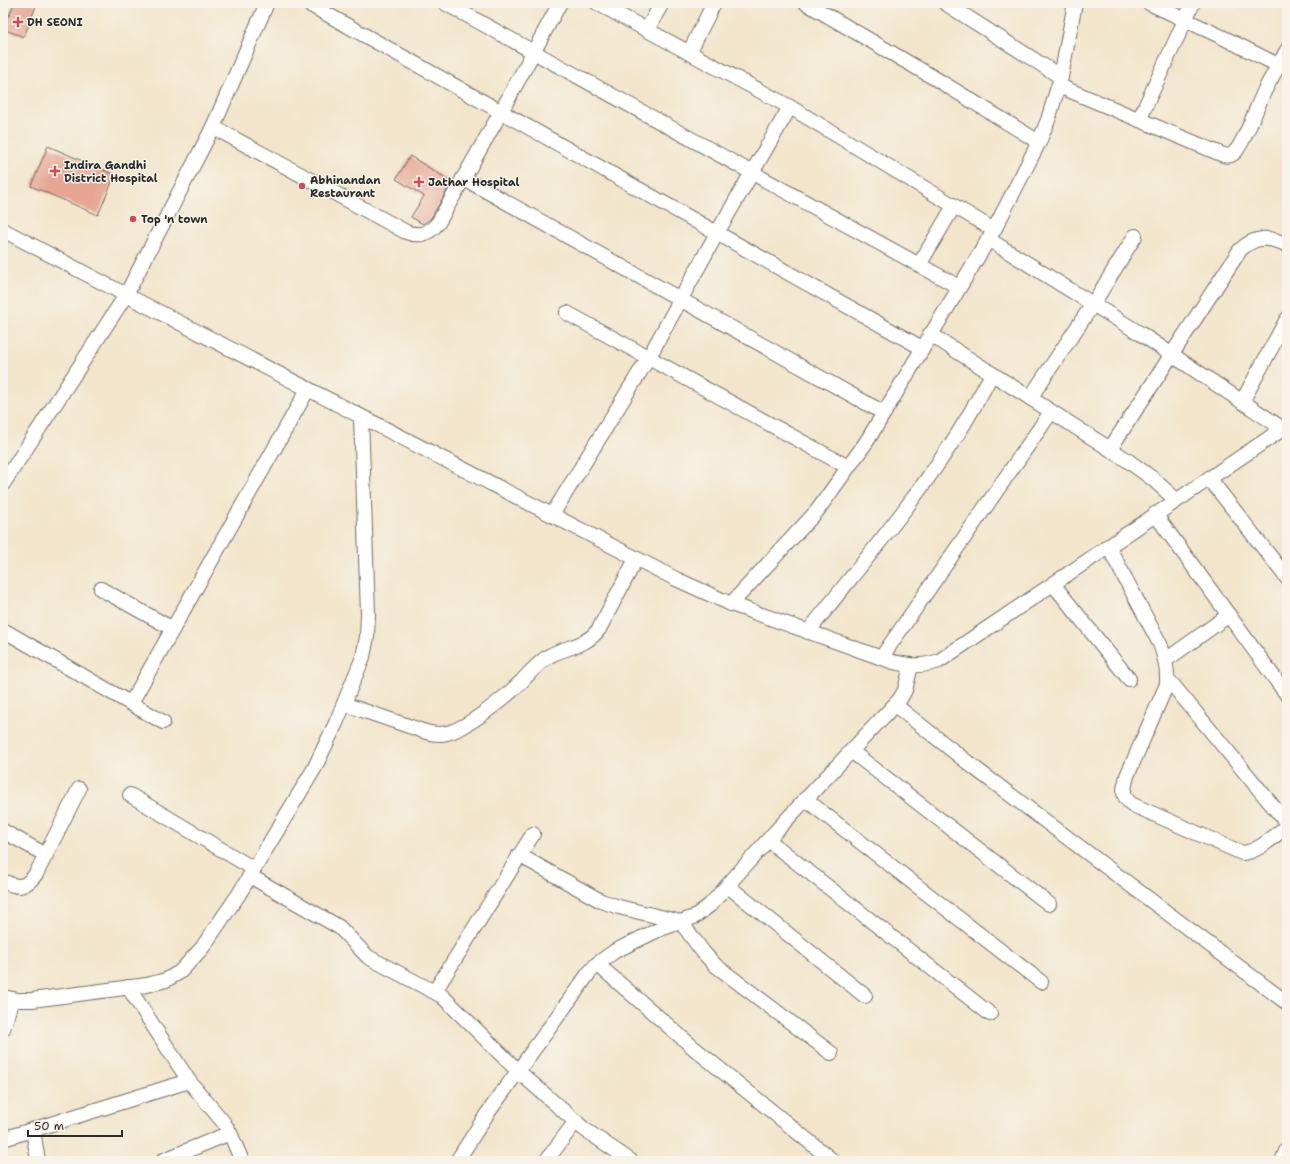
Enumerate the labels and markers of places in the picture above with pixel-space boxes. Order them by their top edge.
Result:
place label: DH SEONI [27,15,83,30]
marker: DH SEONI [12,16,24,28]
place label: Indira Gandhi District Hospital [64,158,158,186]
marker: Indira Gandhi District Hospital [49,165,61,177]
place label: Abhinandan Restaurant [310,173,381,201]
place label: Jathar Hospital [428,175,520,190]
marker: Jathar Hospital [413,176,425,188]
marker: Abhinandan Restaurant [297,181,307,191]
place label: Top 'n town [141,212,208,227]
marker: Top 'n town [128,214,138,224]

